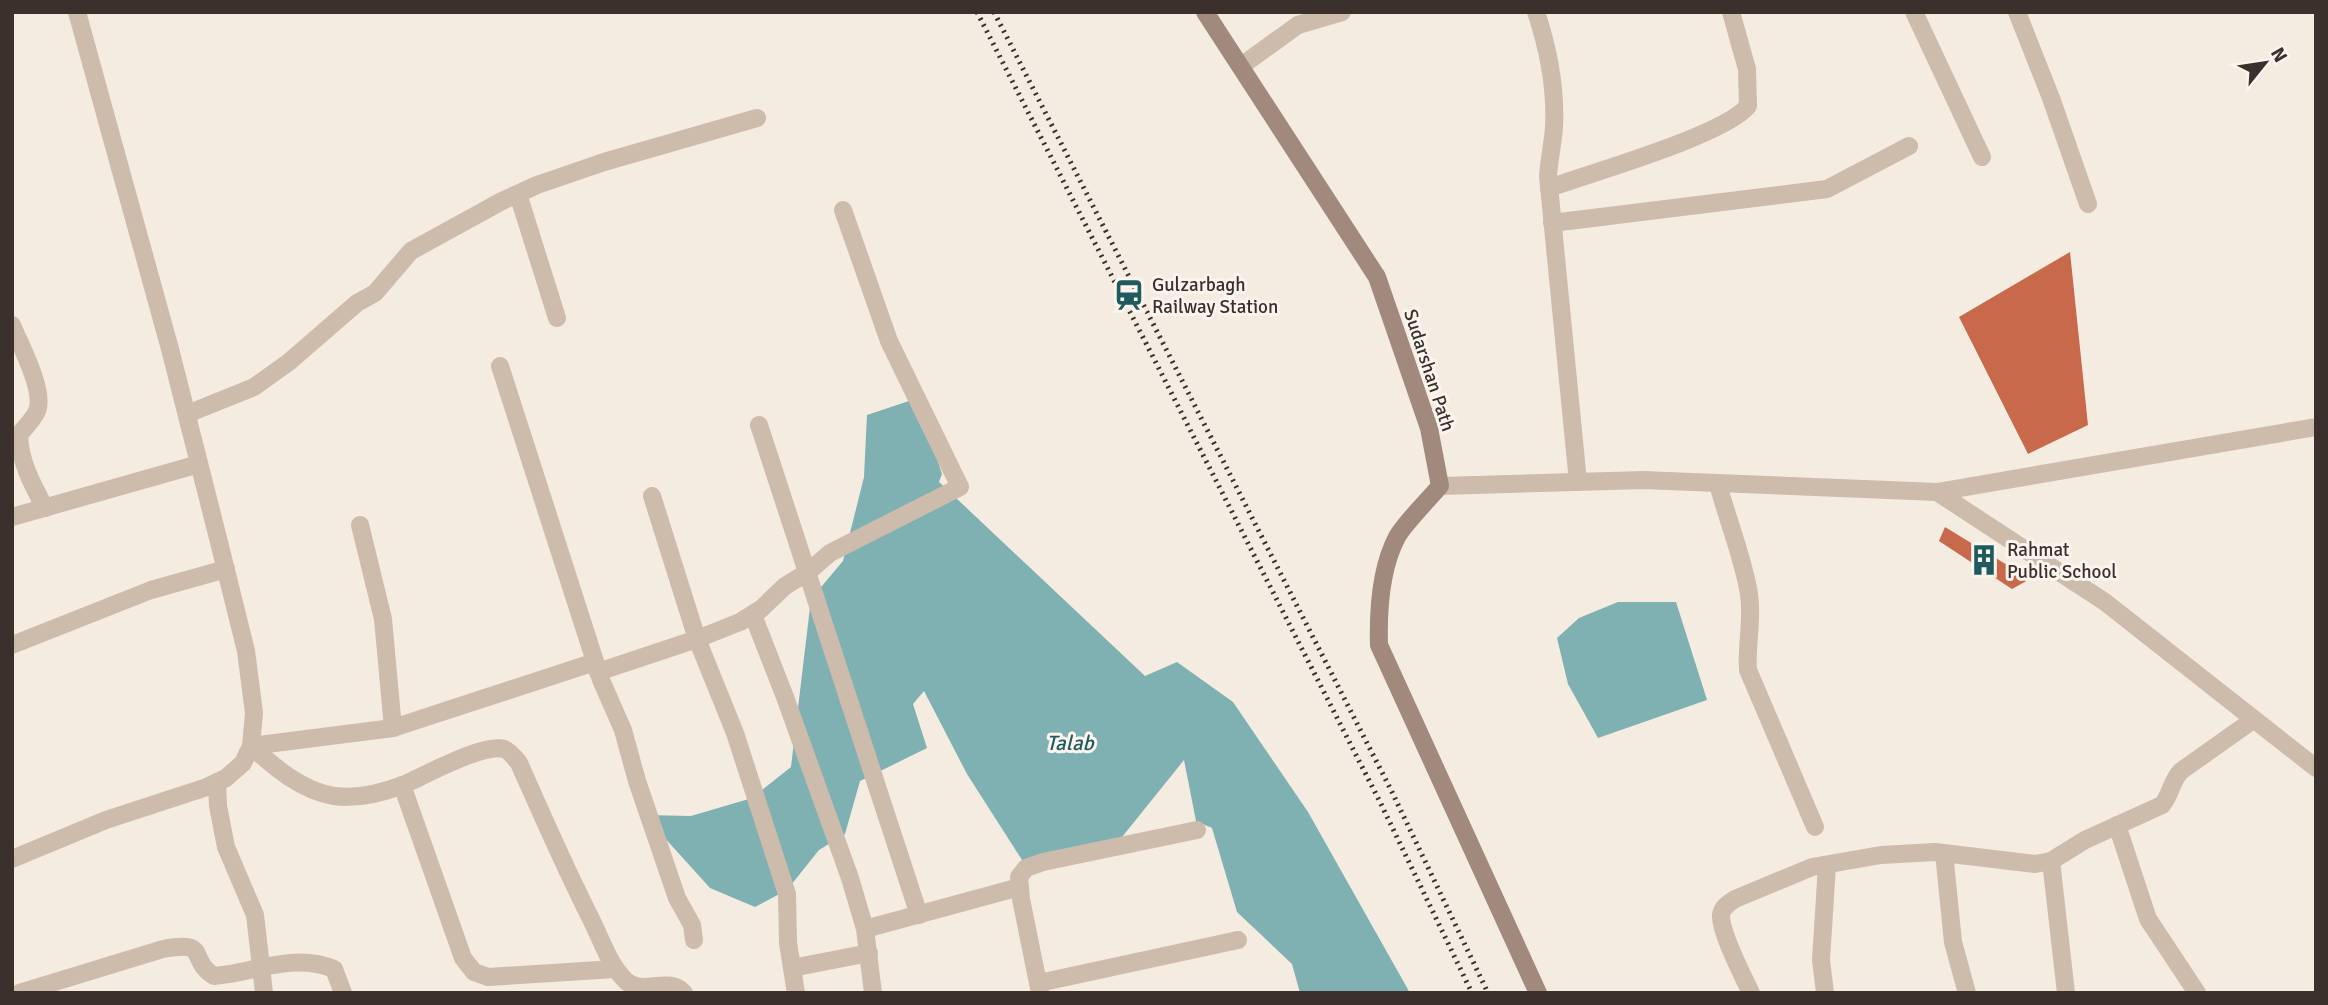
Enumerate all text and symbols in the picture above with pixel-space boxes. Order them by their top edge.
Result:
north arrow [2230,28,2300,98]
text: N [2265,43,2293,67]
place label: Gulzarbagh Railway Station [1152,273,1278,319]
station icon: Gulzarbagh Railway Station [1112,278,1146,312]
street label: Sudarshan Path [1398,306,1460,435]
place label: Rahmat Public School [2007,538,2117,584]
building icon: Rahmat Public School [1967,543,2001,577]
water label: Talab [1046,730,1095,756]

